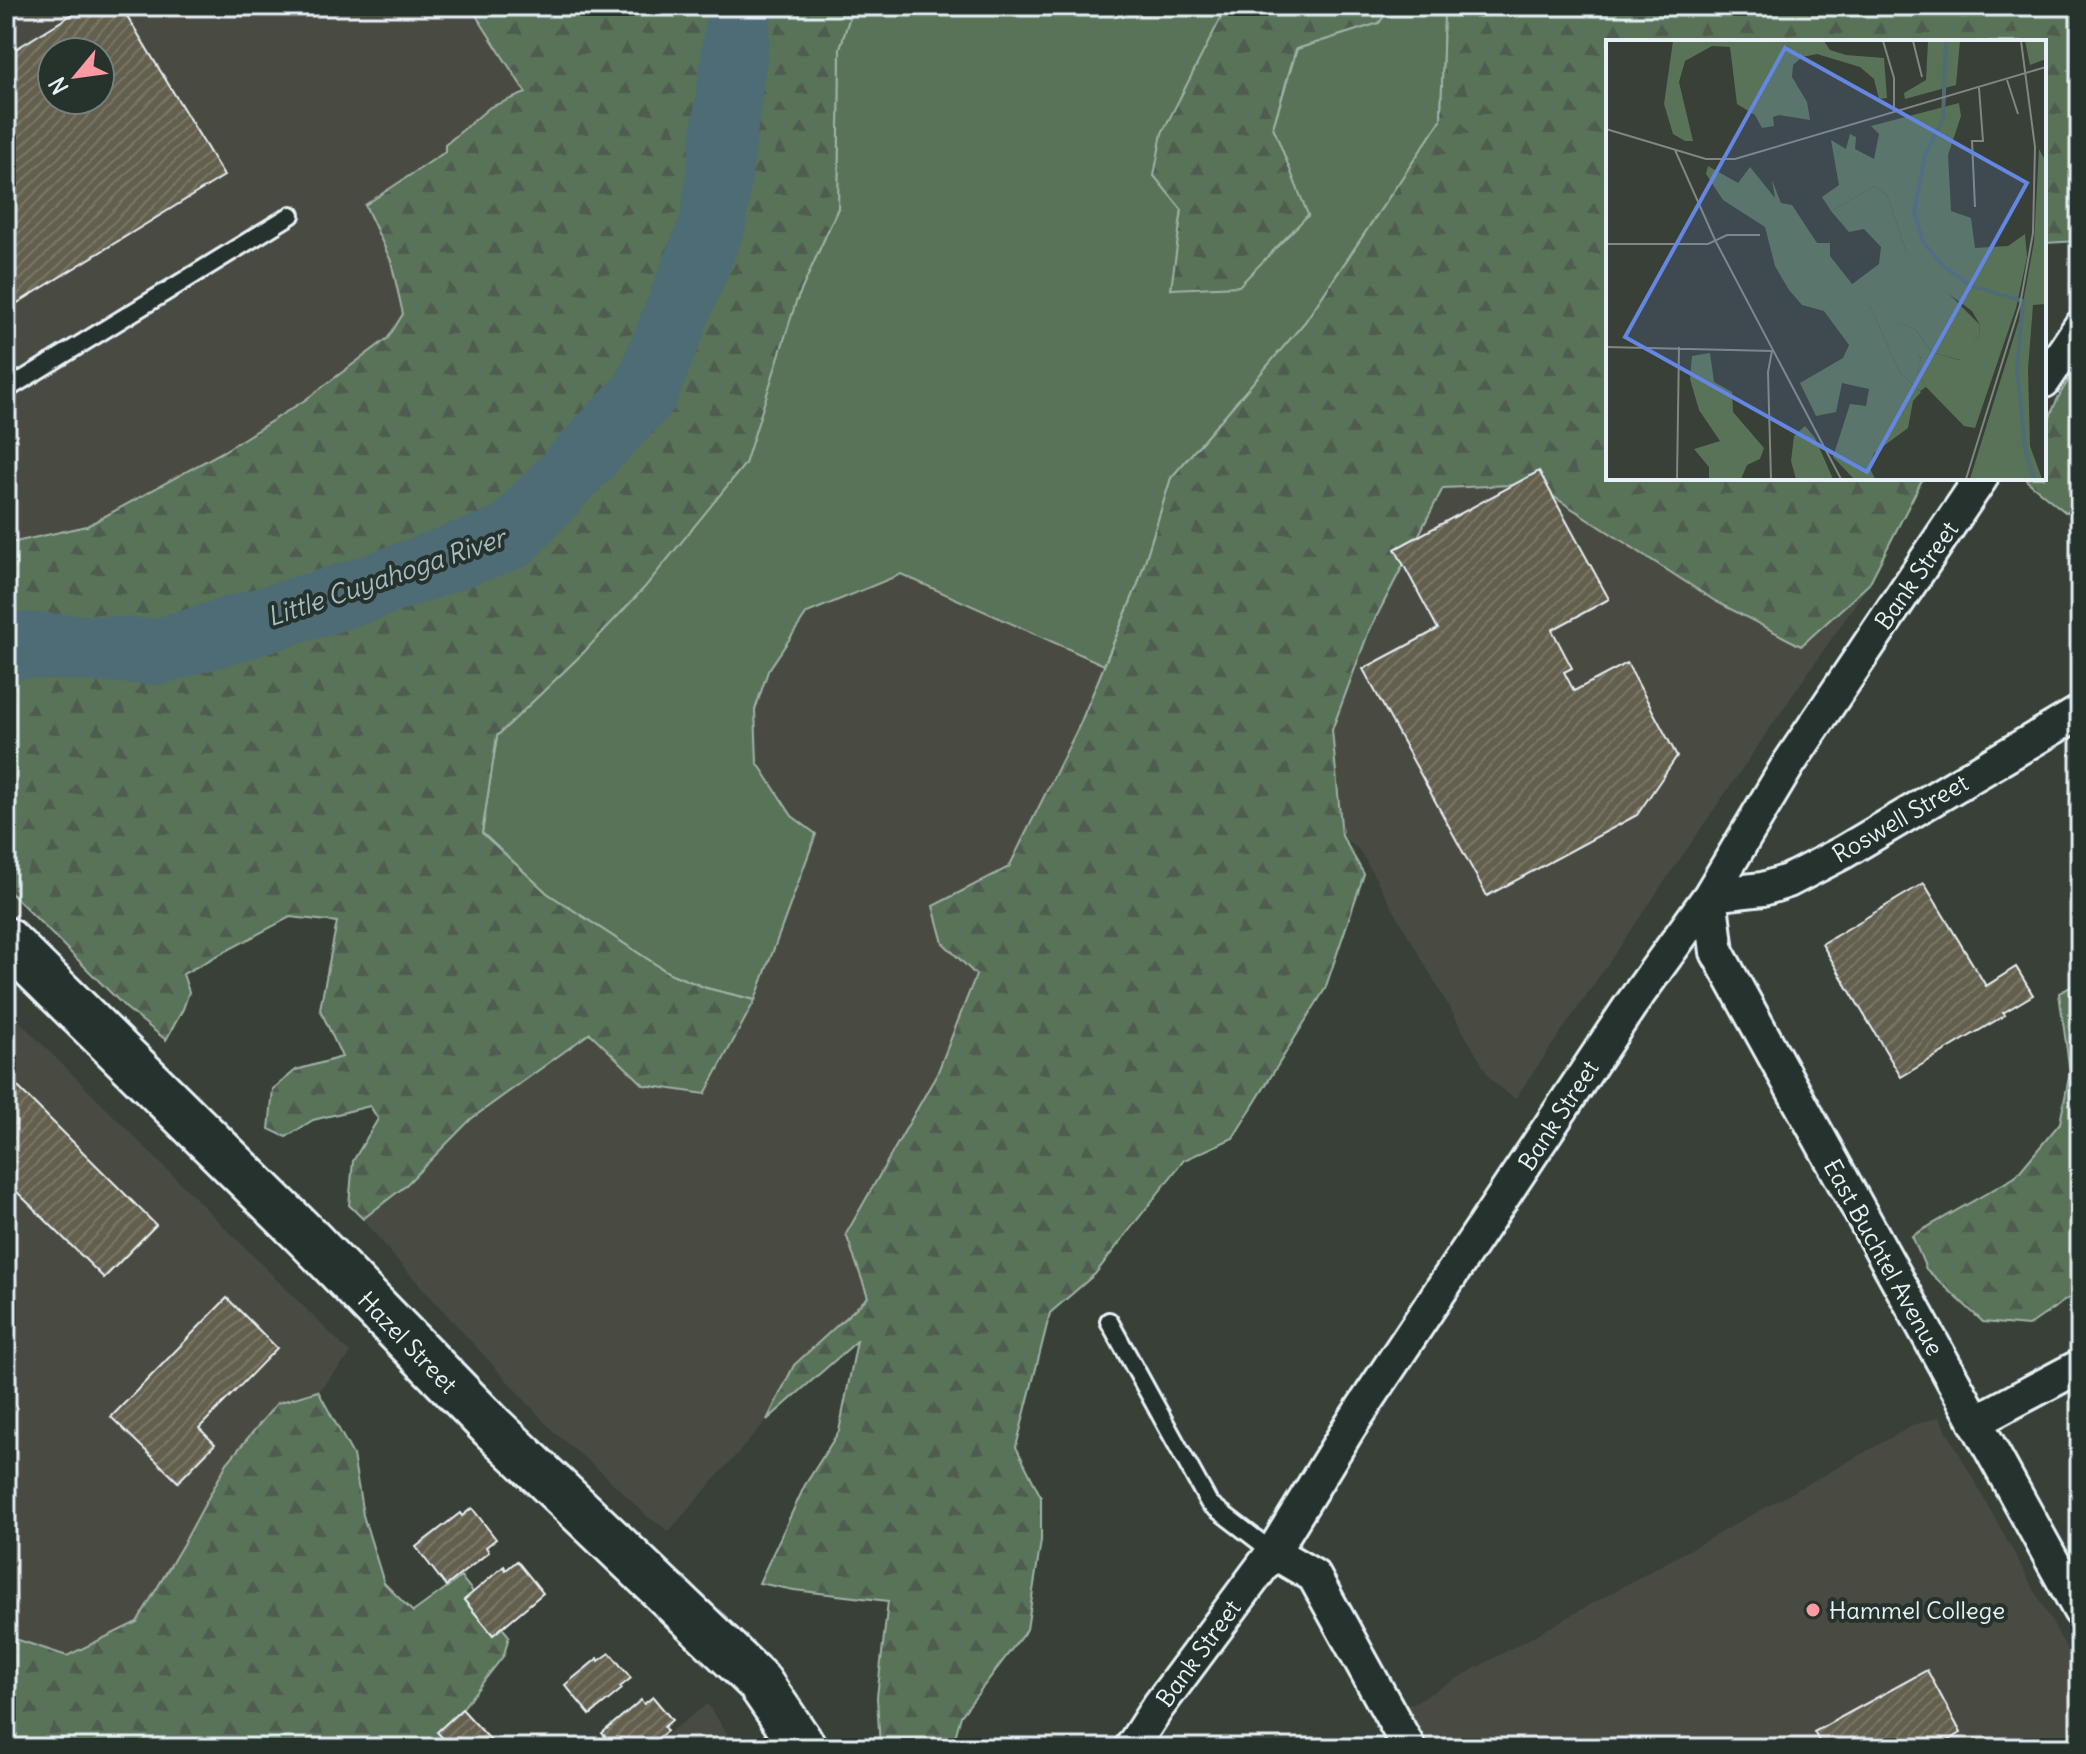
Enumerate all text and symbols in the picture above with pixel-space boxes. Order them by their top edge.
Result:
north arrow [36,36,116,116]
inset map [1606,40,2046,480]
text: N [43,72,74,99]
street label: Bank Street [1868,515,1964,635]
water label: Little Cuyahoga River [263,520,513,633]
street label: Roswell Street [1827,767,1973,869]
street label: Bank Street [1511,1054,1605,1176]
street label: East Buchtel Avenue [1818,1154,1950,1360]
street label: Hazel Street [352,1285,464,1399]
street label: Bank Street [1149,1593,1247,1713]
place label: Hammel College [1829,1595,2005,1625]
marker: Hammel College [1804,1601,1822,1619]

